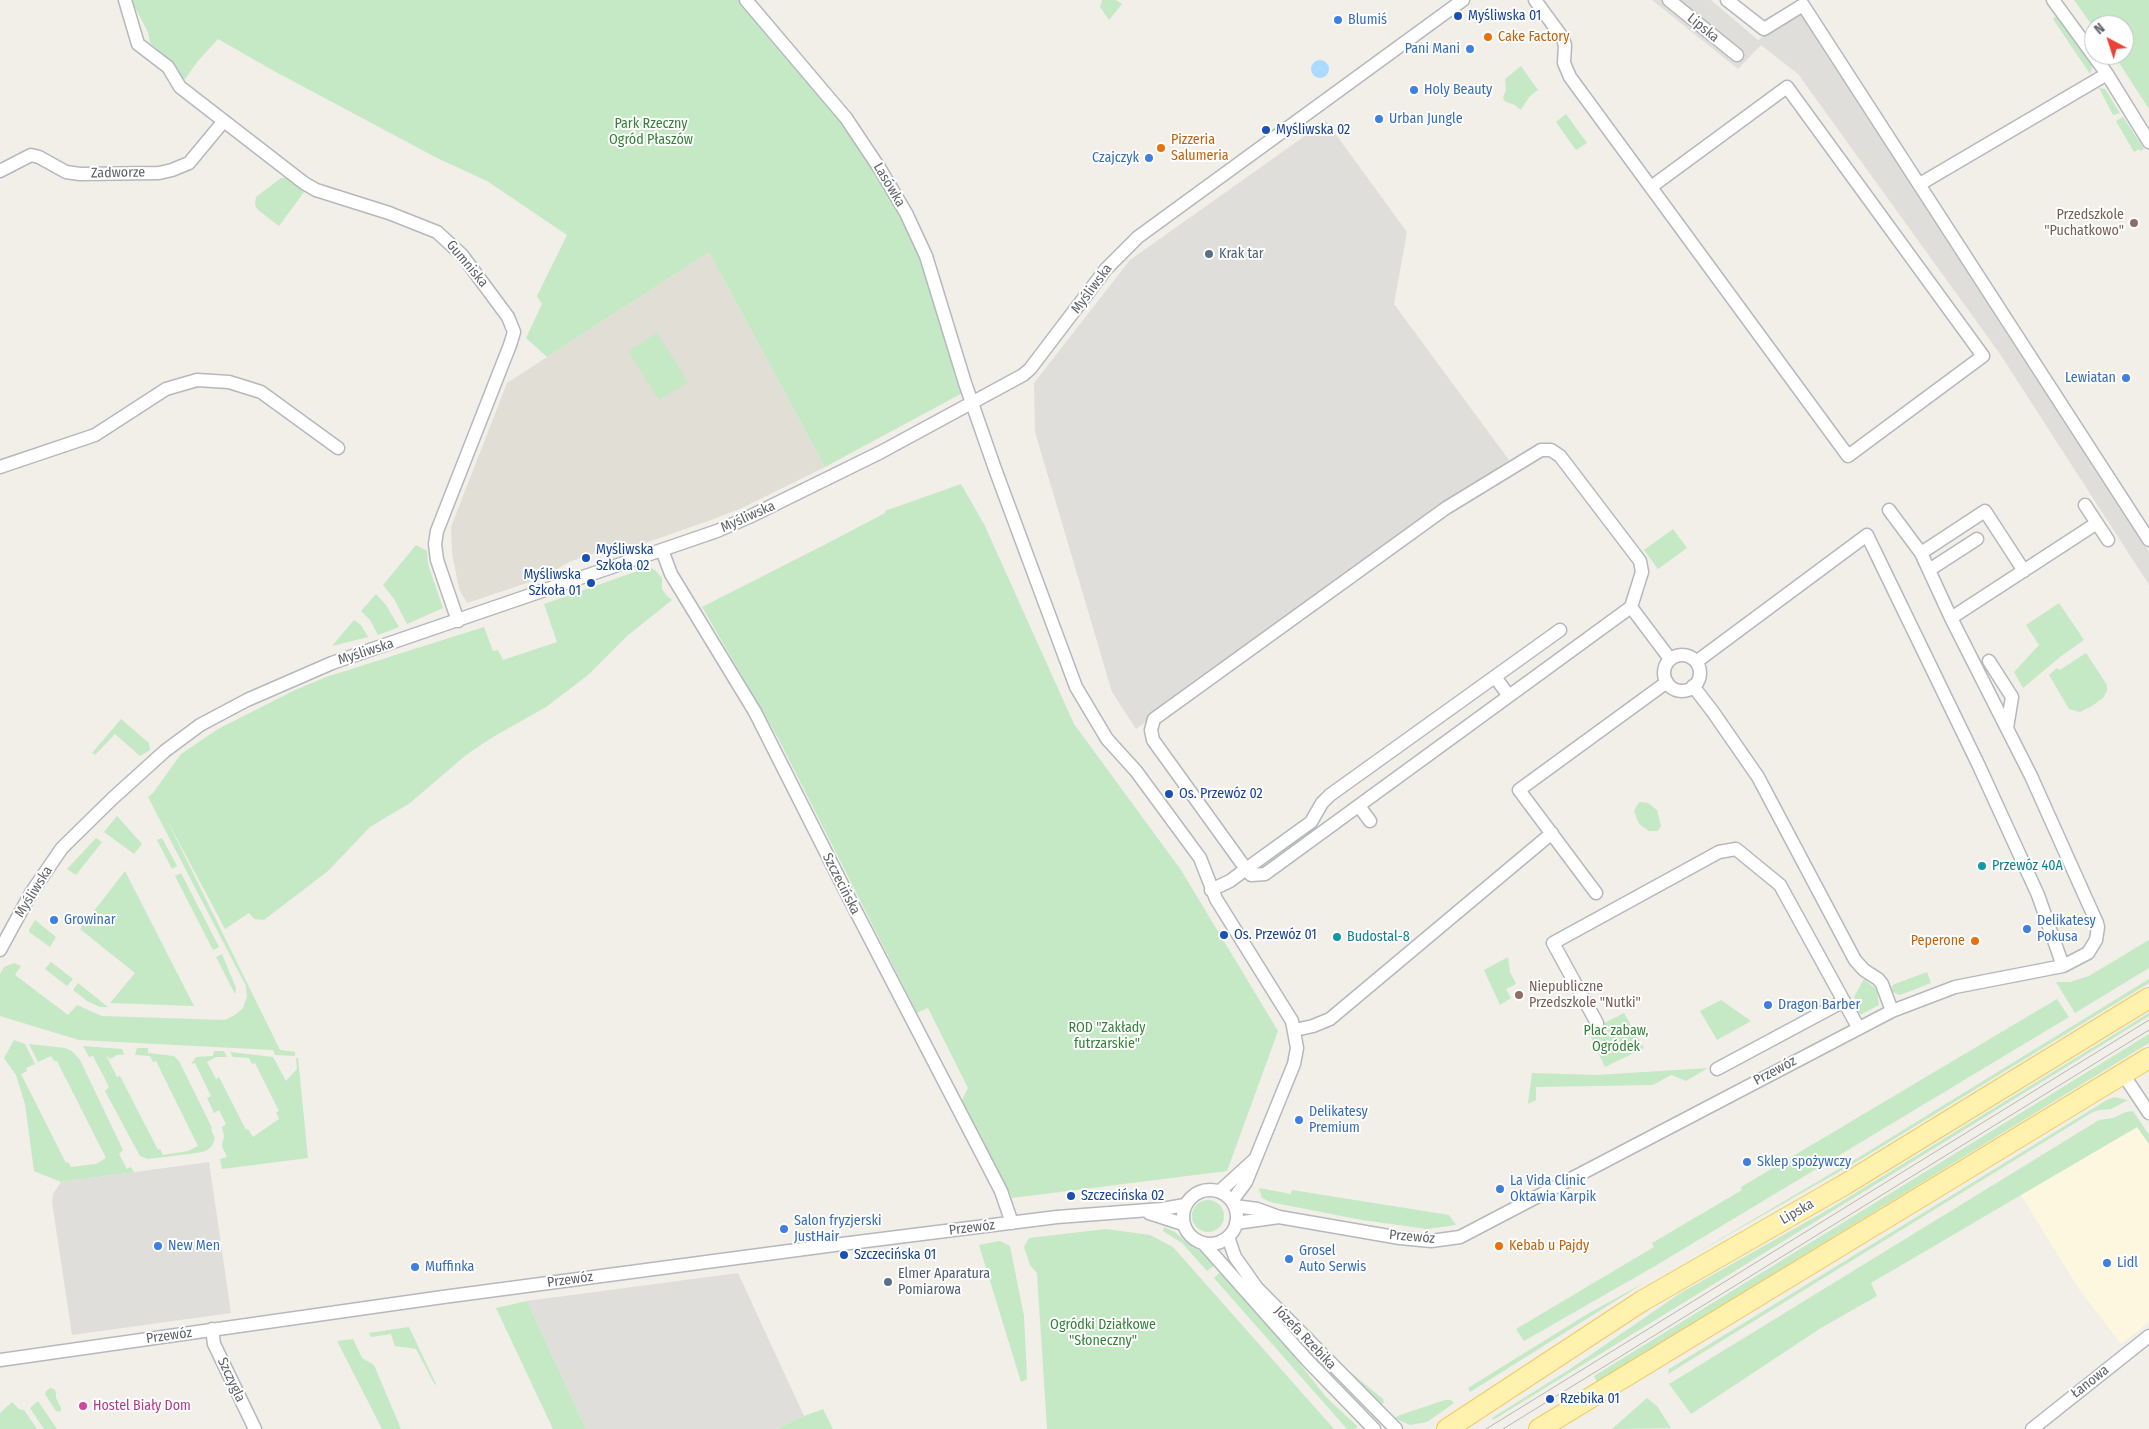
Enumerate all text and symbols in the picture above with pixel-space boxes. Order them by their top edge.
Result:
place label: Myśliwska 01 [1468,8,1541,24]
marker: Myśliwska 01 [1452,10,1464,22]
street label: Lipska [1684,10,1722,46]
place label: Blumiś [1348,12,1387,28]
marker: Blumiś [1332,14,1344,26]
north arrow [2084,15,2134,65]
text: N [2091,20,2108,38]
place label: Cake Factory [1498,29,1569,45]
marker: Cake Factory [1482,31,1494,43]
place label: Pani Mani [1405,41,1460,57]
marker: Pani Mani [1464,43,1476,55]
place label: Holy Beauty [1424,82,1492,98]
marker: Holy Beauty [1408,84,1420,96]
place label: Urban Jungle [1389,111,1463,127]
marker: Urban Jungle [1373,113,1385,125]
park label: Park Rzeczny Ogród Płaszów [609,116,693,148]
place label: Myśliwska 02 [1276,122,1350,138]
marker: Myśliwska 02 [1260,124,1272,136]
place label: Pizzeria Salumeria [1171,132,1229,164]
marker: Pizzeria Salumeria [1155,142,1167,154]
place label: Czajczyk [1092,150,1139,166]
marker: Czajczyk [1143,152,1155,164]
street label: Lasówka [869,160,909,210]
street label: Zadworze [91,164,145,182]
place label: Przedszkole "Puchatkowo" [2044,207,2124,240]
marker: Przedszkole "Puchatkowo" [2128,217,2140,229]
street label: Gumniska [443,237,491,291]
place label: Krak tar [1219,246,1264,262]
marker: Krak tar [1203,248,1215,260]
street label: Myśliwska [1068,261,1116,317]
place label: Lewiatan [2065,370,2116,386]
marker: Lewiatan [2120,372,2132,384]
street label: Myśliwska [718,498,778,536]
place label: Myśliwska Szkoła 02 [596,542,654,574]
marker: Myśliwska Szkoła 02 [580,552,592,564]
place label: Myśliwska Szkoła 01 [523,567,581,600]
marker: Myśliwska Szkoła 01 [585,577,597,589]
street label: Myśliwska [336,635,396,669]
place label: Os. Przewóz 02 [1179,786,1263,802]
marker: Os. Przewóz 02 [1163,788,1175,800]
street label: Szczecińska [818,851,864,917]
place label: Przewóz 40A [1992,858,2063,874]
marker: Przewóz 40A [1976,860,1988,872]
street label: Myśliwska [12,863,56,921]
place label: Growinar [64,912,116,928]
place label: Delikatesy Pokusa [2037,913,2096,946]
marker: Growinar [48,914,60,926]
marker: Delikatesy Pokusa [2021,923,2033,935]
place label: Os. Przewóz 01 [1234,927,1317,943]
marker: Os. Przewóz 01 [1218,929,1230,941]
place label: Budostal-8 [1347,929,1410,945]
marker: Budostal-8 [1331,931,1343,943]
place label: Peperone [1911,933,1965,949]
marker: Peperone [1969,935,1981,947]
place label: Niepubliczne Przedszkole "Nutki" [1529,979,1641,1012]
marker: Niepubliczne Przedszkole "Nutki" [1513,989,1525,1001]
place label: Dragon Barber [1778,997,1860,1013]
marker: Dragon Barber [1762,999,1774,1011]
park label: ROD "Zakłady futrzarskie" [1068,1020,1146,1052]
park label: Plac zabaw, Ogródek [1583,1023,1649,1056]
street label: Przewóz [1751,1053,1799,1089]
place label: Delikatesy Premium [1309,1104,1368,1136]
marker: Delikatesy Premium [1293,1114,1305,1126]
place label: Sklep spożywczy [1757,1154,1851,1170]
marker: Sklep spożywczy [1741,1156,1753,1168]
place label: La Vida Clinic Oktawia Karpik [1510,1173,1596,1206]
marker: La Vida Clinic Oktawia Karpik [1494,1183,1506,1195]
place label: Szczecińska 02 [1081,1188,1164,1204]
marker: Szczecińska 02 [1065,1190,1077,1202]
street label: Lipska [1777,1196,1817,1228]
place label: Salon fryzjerski JustHair [794,1213,881,1246]
street label: Przewóz [948,1217,996,1239]
marker: Salon fryzjerski JustHair [778,1223,790,1235]
street label: Przewóz [1388,1227,1436,1247]
place label: New Men [168,1238,220,1254]
place label: Kebab u Pajdy [1509,1238,1589,1254]
marker: New Men [152,1240,164,1252]
marker: Kebab u Pajdy [1493,1240,1505,1252]
place label: Grosel Auto Serwis [1299,1243,1366,1276]
place label: Szczecińska 01 [854,1247,936,1263]
marker: Szczecińska 01 [838,1249,850,1261]
marker: Grosel Auto Serwis [1283,1253,1295,1265]
place label: Lidl [2117,1255,2138,1271]
marker: Lidl [2101,1257,2113,1269]
place label: Muffinka [425,1259,474,1275]
marker: Muffinka [409,1261,421,1273]
place label: Elmer Aparatura Pomiarowa [898,1266,990,1298]
street label: Przewóz [546,1268,594,1292]
marker: Elmer Aparatura Pomiarowa [882,1276,894,1288]
street label: Józefa Rzebika [1271,1303,1339,1373]
park label: Ogródki Działkowe "Słoneczny" [1050,1317,1156,1350]
street label: Przewóz [145,1324,193,1348]
street label: Szczygla [213,1355,249,1405]
street label: Łanowa [2068,1362,2112,1402]
place label: Rzebika 01 [1560,1391,1620,1407]
marker: Rzebika 01 [1544,1393,1556,1405]
place label: Hostel Biały Dom [93,1398,191,1414]
marker: Hostel Biały Dom [77,1400,89,1412]

